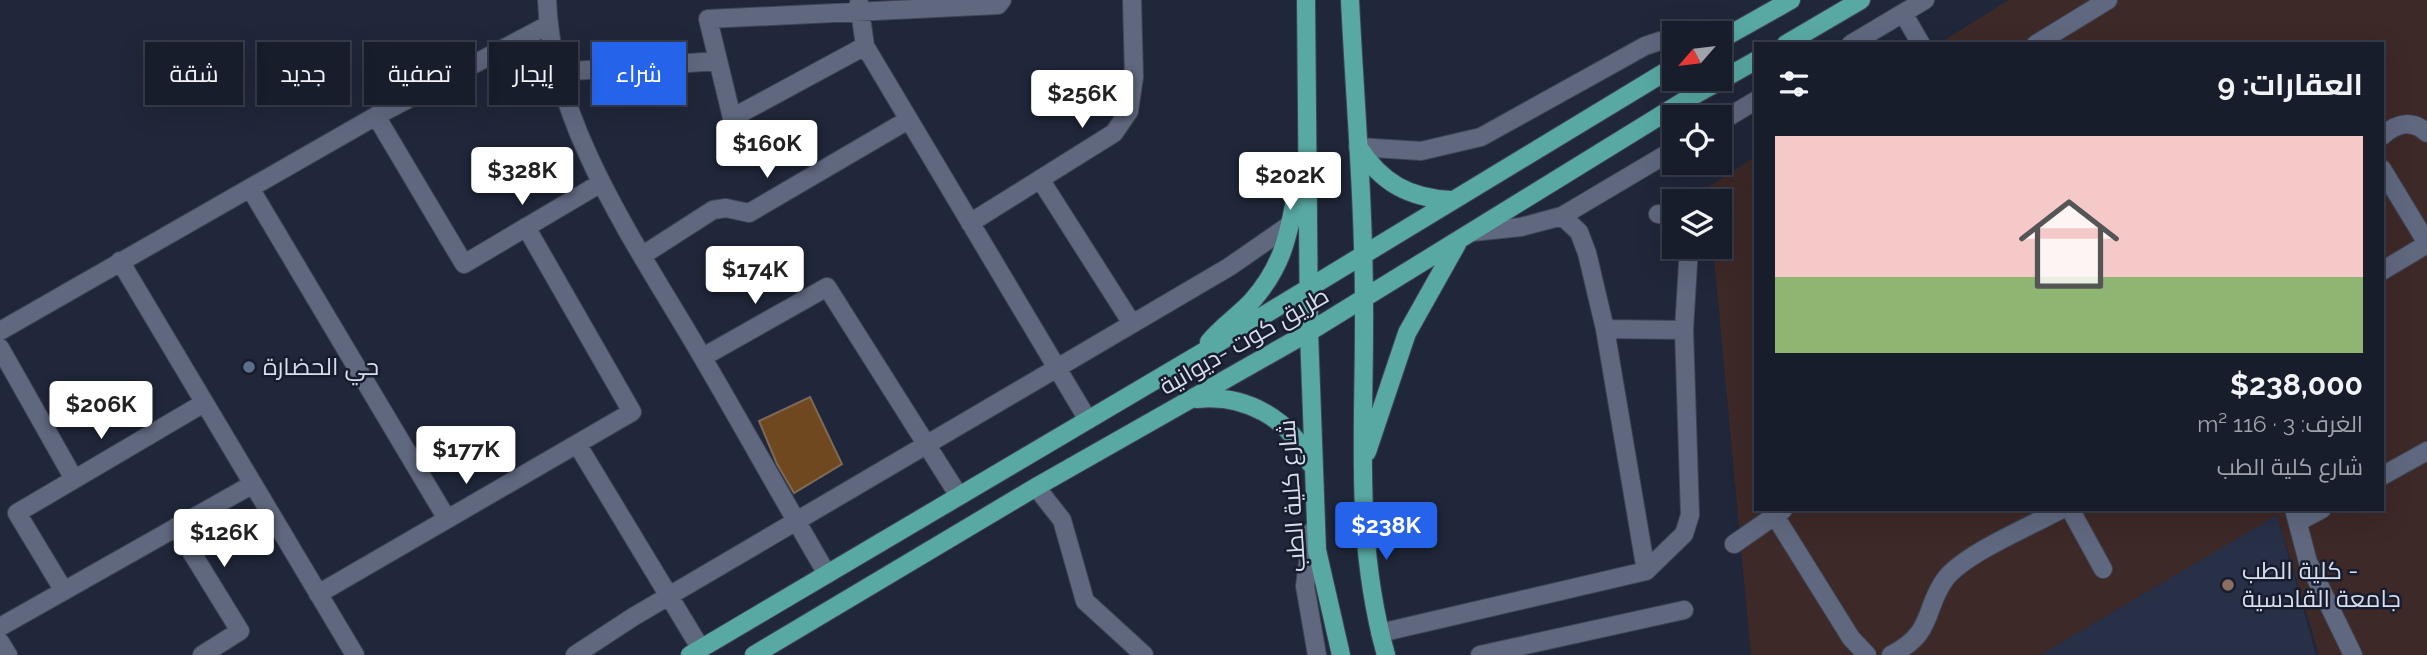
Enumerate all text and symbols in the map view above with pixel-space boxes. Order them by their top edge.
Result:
north arrow [1662,21,1732,91]
map controls [1662,21,1732,259]
chip: شقة [145,42,243,105]
chip: جديد [257,42,350,105]
chip: تصفية [364,42,475,105]
chip: إيجار [489,42,578,105]
chip: شراء [592,42,686,105]
icon: filters [1775,65,1813,103]
text: العقارات: 9 [2217,67,2363,102]
pin: $256K [1033,71,1131,130]
text: $256K [1047,79,1117,106]
button: locate [1662,105,1732,175]
pin: $160K [718,120,816,180]
text: $160K [732,129,802,156]
pin: $328K [473,148,571,207]
pin: $202K [1241,152,1339,212]
text: $328K [487,156,557,183]
text: $202K [1255,161,1325,188]
icon: home [2006,181,2132,307]
button: layers [1662,189,1732,259]
pin: $174K [706,246,804,306]
text: $174K [722,255,788,282]
street label: طريق كوت -ديوانية [1154,280,1334,402]
place label: حي الحضارة [263,352,379,386]
marker: حي الحضارة [241,359,257,375]
text: $238,000 [2230,367,2363,402]
pin: $206K [52,382,150,441]
text: $206K [65,390,137,417]
text: الغرف: 3 · 116 m² [2197,410,2363,437]
street label: شارع كلية الطب [1272,419,1313,573]
pin: $177K [417,426,515,486]
text: $177K [432,435,500,462]
text: شارع كلية الطب [2217,453,2363,480]
pin: $238K [1337,503,1435,562]
pin: $126K [175,510,273,569]
text: $238K [1351,511,1421,538]
text: $126K [190,518,258,545]
place label: كلية الطب - جامعة القادسية [2242,556,2401,613]
marker: كلية الطب - جامعة القادسية [2220,577,2236,593]

